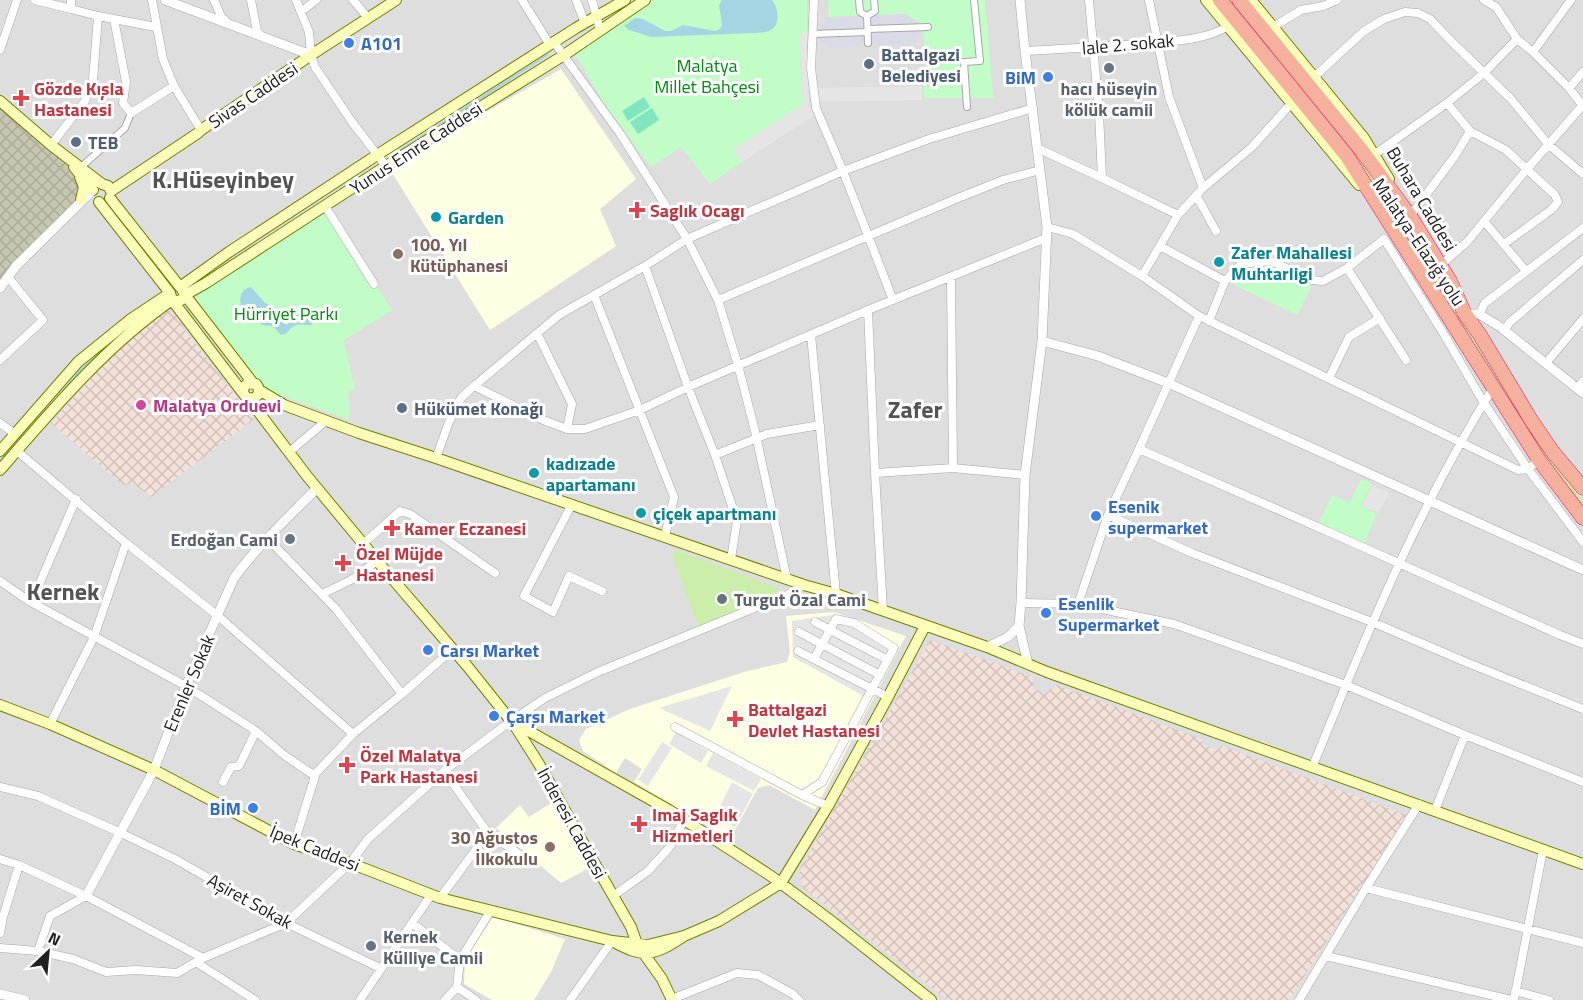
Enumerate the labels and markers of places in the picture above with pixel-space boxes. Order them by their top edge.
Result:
place label: A101 [361,30,402,57]
marker: A101 [342,36,356,50]
place label: Battalgazi Belediyesi [881,41,961,89]
marker: Battalgazi Belediyesi [862,57,876,71]
marker: hacı hüseyin kölük camii [1102,61,1116,75]
place label: BiM [1005,64,1036,91]
marker: BiM [1041,70,1055,84]
place label: Gözde Kışla Hastanesi [34,75,124,123]
place label: hacı hüseyin kölük camii [1061,75,1157,123]
marker: Gözde Kışla Hastanesi [12,89,30,107]
place label: TEB [88,129,118,156]
marker: TEB [69,135,83,149]
place label: Saglık Ocagı [650,197,745,224]
marker: Saglık Ocagı [628,201,646,219]
place label: Garden [448,204,504,231]
marker: Garden [429,210,443,224]
place label: 100. Yıl Kütüphanesi [410,231,508,279]
place label: Zafer Mahallesi Muhtarligi [1231,239,1352,287]
marker: 100. Yıl Kütüphanesi [391,247,405,261]
marker: Zafer Mahallesi Muhtarligi [1212,255,1226,269]
place label: Malatya Orduevi [153,392,281,419]
place label: Hükümet Konağı [414,395,544,422]
marker: Malatya Orduevi [134,398,148,412]
marker: Hükümet Konağı [395,401,409,415]
place label: kadızade apartamanı [546,450,636,498]
marker: kadızade apartamanı [527,466,541,480]
place label: Esenik supermarket [1108,493,1208,541]
place label: çiçek apartmanı [653,500,776,527]
marker: çiçek apartmanı [634,506,648,520]
marker: Esenik supermarket [1089,509,1103,523]
place label: Kamer Eczanesi [404,515,526,542]
marker: Kamer Eczanesi [385,521,399,535]
place label: Erdoğan Cami [170,526,278,553]
marker: Erdoğan Cami [283,532,297,546]
place label: Özel Müjde Hastanesi [356,540,443,588]
marker: Özel Müjde Hastanesi [334,554,352,572]
place label: Turgut Özal Cami [734,586,866,613]
place label: Esenlik Supermarket [1058,590,1160,638]
marker: Turgut Özal Cami [715,592,729,606]
marker: Esenlik Supermarket [1039,606,1053,620]
place label: Carsı Market [440,637,539,664]
marker: Carsı Market [421,643,435,657]
place label: Battalgazi Devlet Hastanesi [748,696,880,744]
place label: Çarşı Market [506,703,605,730]
marker: Çarşı Market [487,709,501,723]
marker: Battalgazi Devlet Hastanesi [726,710,744,728]
place label: Özel Malatya Park Hastanesi [360,742,478,790]
marker: Özel Malatya Park Hastanesi [338,756,356,774]
place label: BİM [209,795,241,822]
marker: BİM [246,801,260,815]
place label: Imaj Saglık Hizmetleri [652,801,738,849]
marker: Imaj Saglık Hizmetleri [630,815,648,833]
place label: 30 Ağustos İlkokulu [451,824,538,872]
marker: 30 Ağustos İlkokulu [543,840,557,854]
place label: Kernek Külliye Camii [383,923,483,971]
marker: Kernek Külliye Camii [364,939,378,953]

